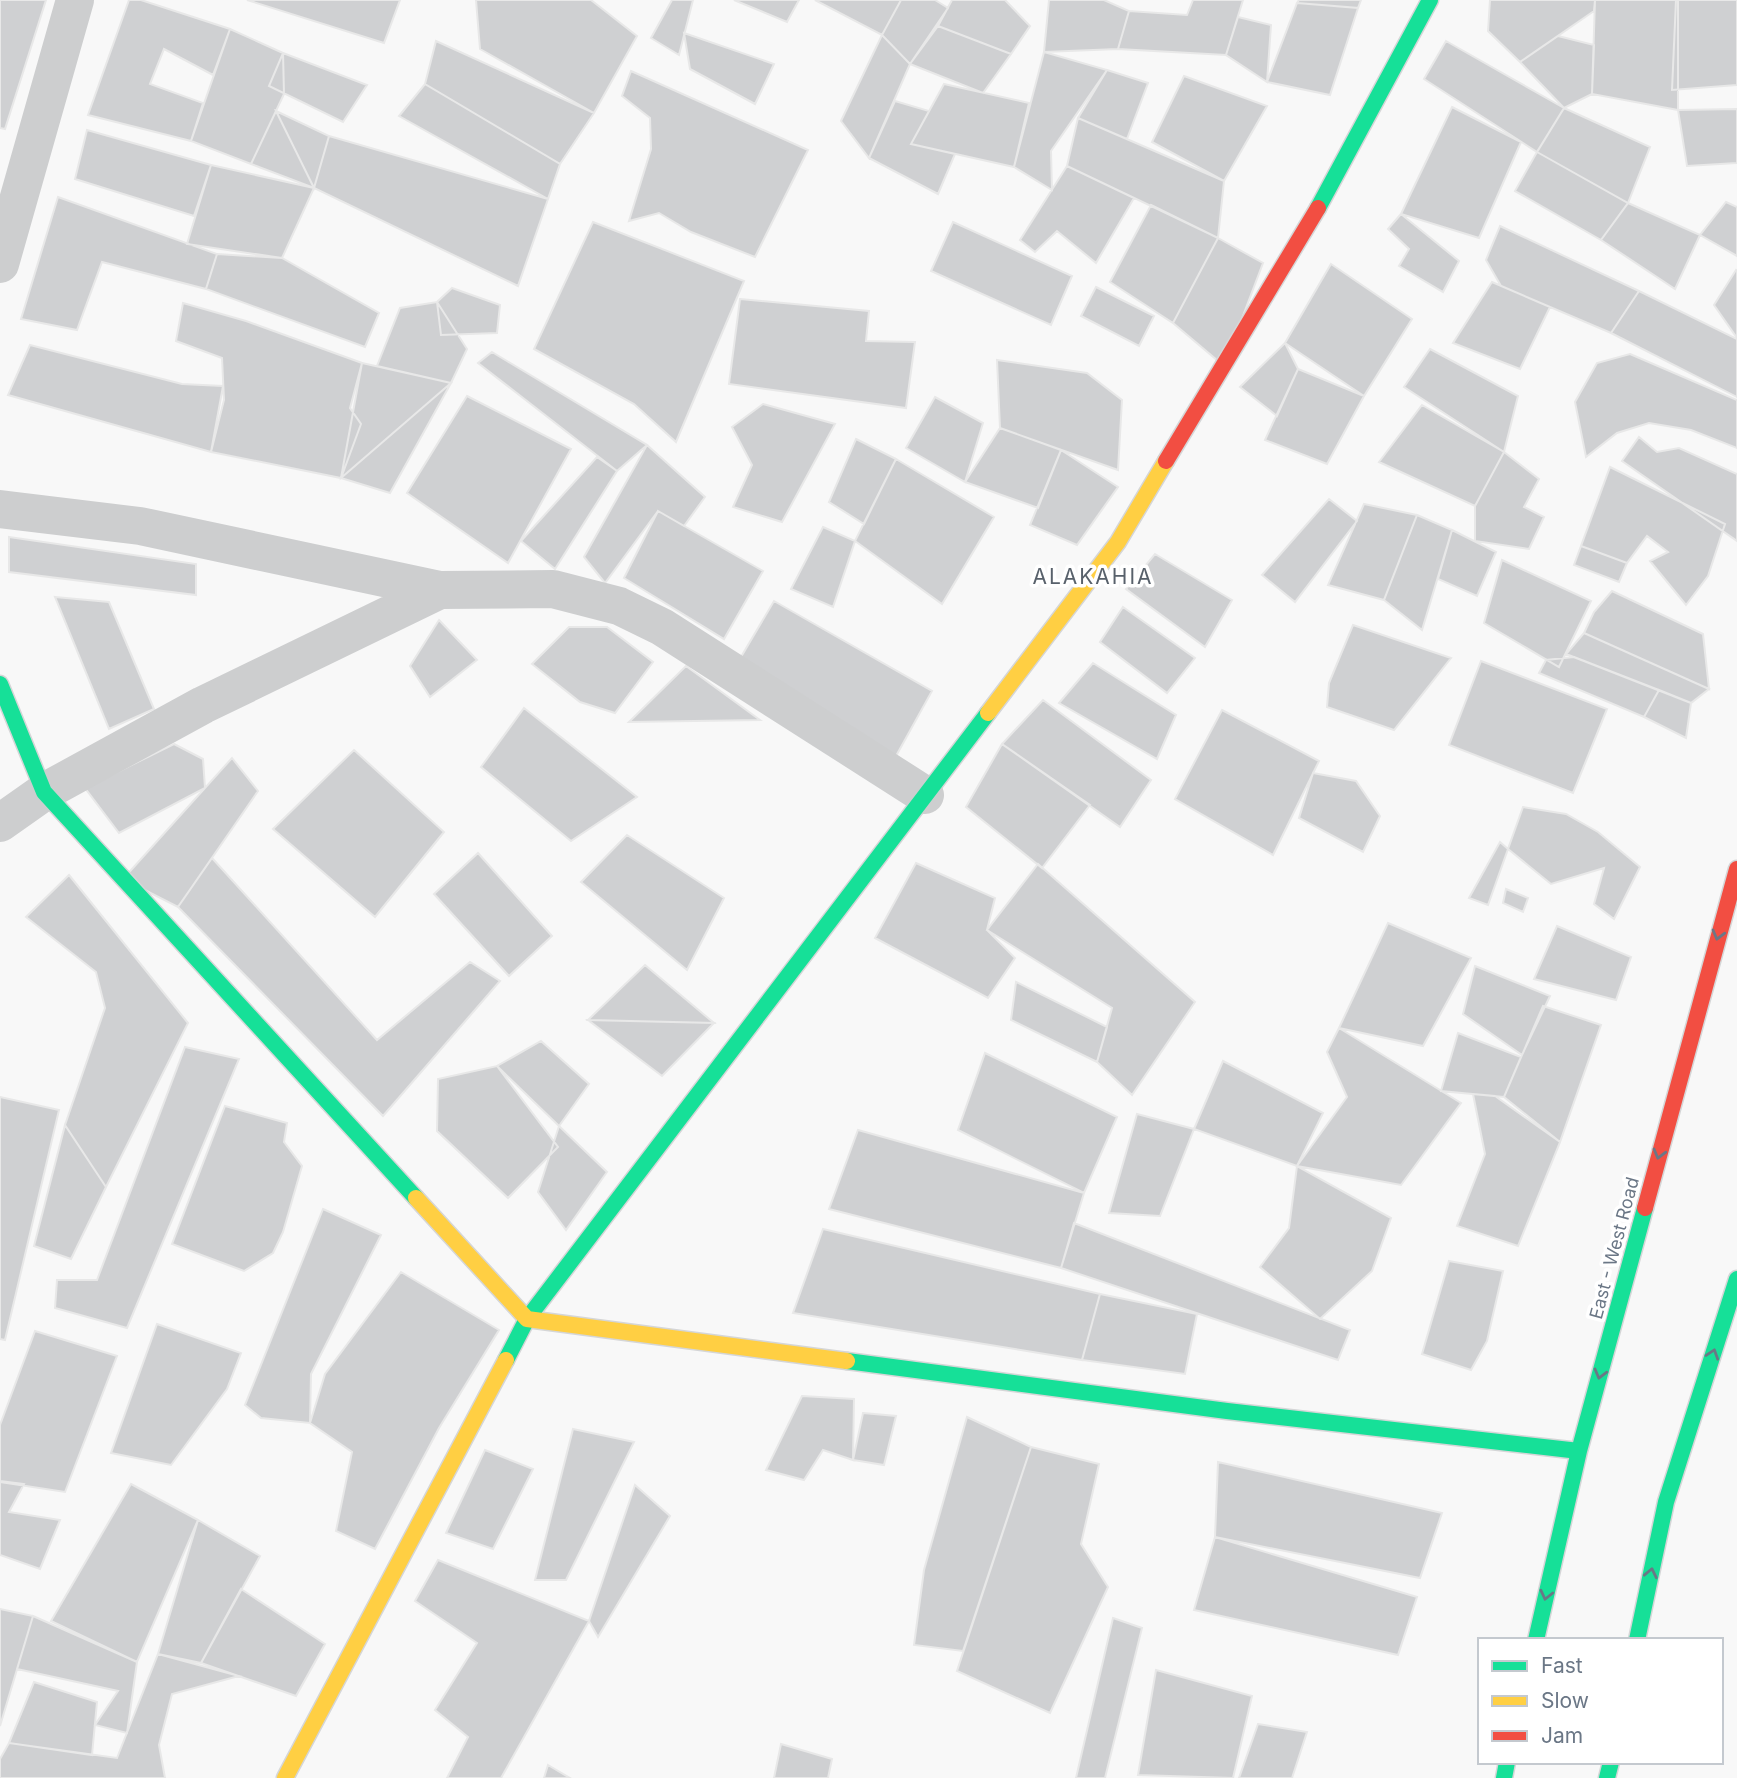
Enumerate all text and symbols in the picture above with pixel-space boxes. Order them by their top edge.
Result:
district label: ALAKAHIA [1032,564,1154,589]
one-way arrow [1712,928,1726,940]
one-way arrow [1653,1148,1667,1160]
street label: East - West Road [1585,1175,1643,1321]
one-way arrow [1705,1349,1719,1361]
one-way arrow [1593,1368,1608,1380]
one-way arrow [1643,1567,1658,1579]
one-way arrow [1540,1589,1554,1601]
legend [1478,1638,1723,1764]
text: Fast [1541,1653,1583,1678]
text: Slow [1541,1688,1589,1713]
text: Jam [1541,1723,1583,1748]

